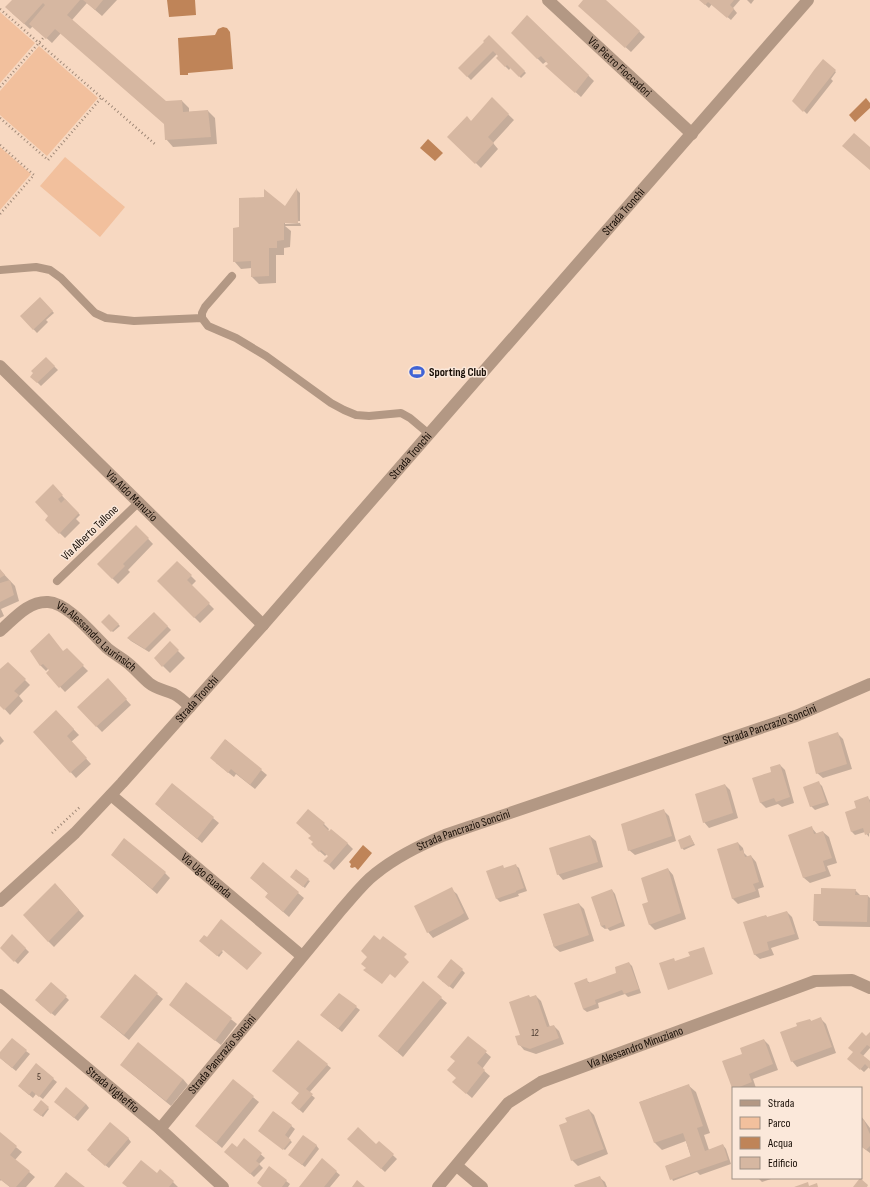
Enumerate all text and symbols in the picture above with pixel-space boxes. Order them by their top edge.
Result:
street label: Via Pietro Fioccadori [585,33,655,100]
street label: Strada Tronchi [599,185,648,238]
sports icon: Sporting Club [408,363,426,381]
place label: Sporting Club [429,365,486,380]
street label: Strada Tronchi [386,429,435,482]
street label: Via Aldo Manuzio [103,467,161,525]
street label: Via Alberto Tallone [58,502,122,564]
street label: Via Alessandro Laurinsich [54,598,140,675]
street label: Strada Tronchi [172,673,222,726]
street label: Strada Pancrazio Soncini [721,701,819,748]
street label: Strada Pancrazio Soncini [414,806,512,854]
street label: Via Ugo Guanda [178,850,235,902]
street label: Strada Pancrazio Soncini [185,1011,259,1097]
street label: Via Alessandro Minuziano [585,1023,685,1072]
house number: 12 [531,1027,539,1039]
street label: Strada Vigheffio [83,1063,142,1116]
house number: 5 [37,1071,41,1083]
legend [732,1087,862,1179]
text: Strada [768,1096,795,1111]
text: Parco [768,1116,791,1131]
text: Acqua [767,1136,793,1151]
text: Edificio [768,1156,797,1171]

